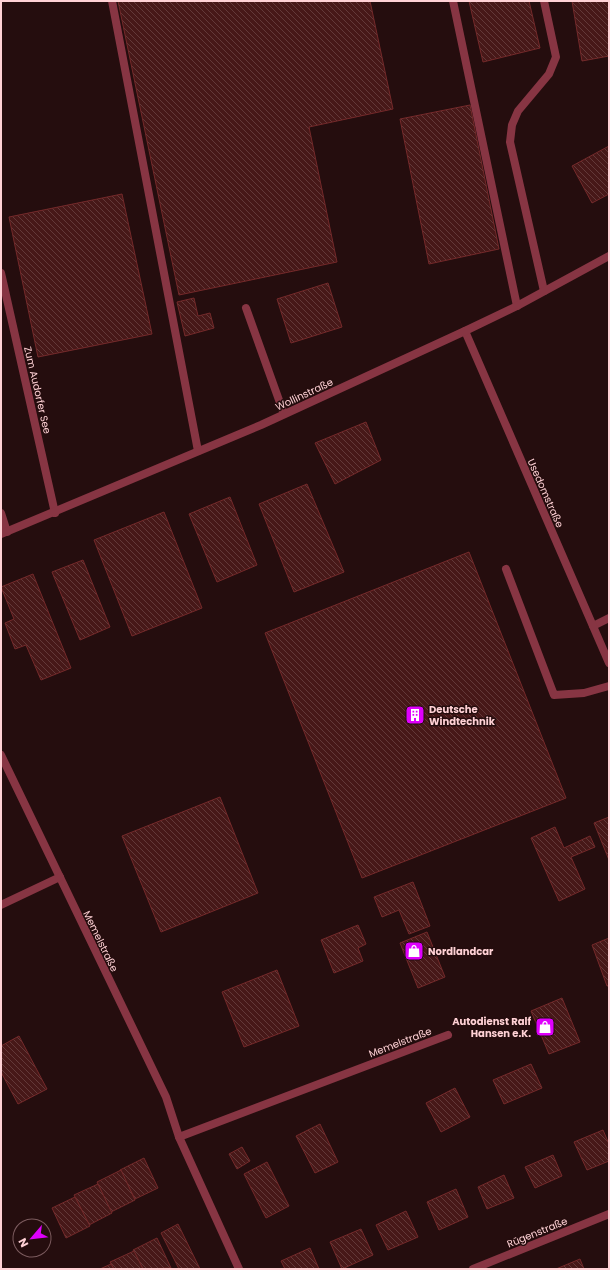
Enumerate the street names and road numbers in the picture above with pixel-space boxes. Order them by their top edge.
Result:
street label: Zum Audorfer See [20,345,55,435]
street label: Wollinstraße [273,374,336,414]
street label: Usedomstraße [524,456,567,530]
street label: Memelstraße [79,908,122,974]
street label: Memelstraße [367,1024,434,1061]
street label: Rügenstraße [505,1213,570,1251]

